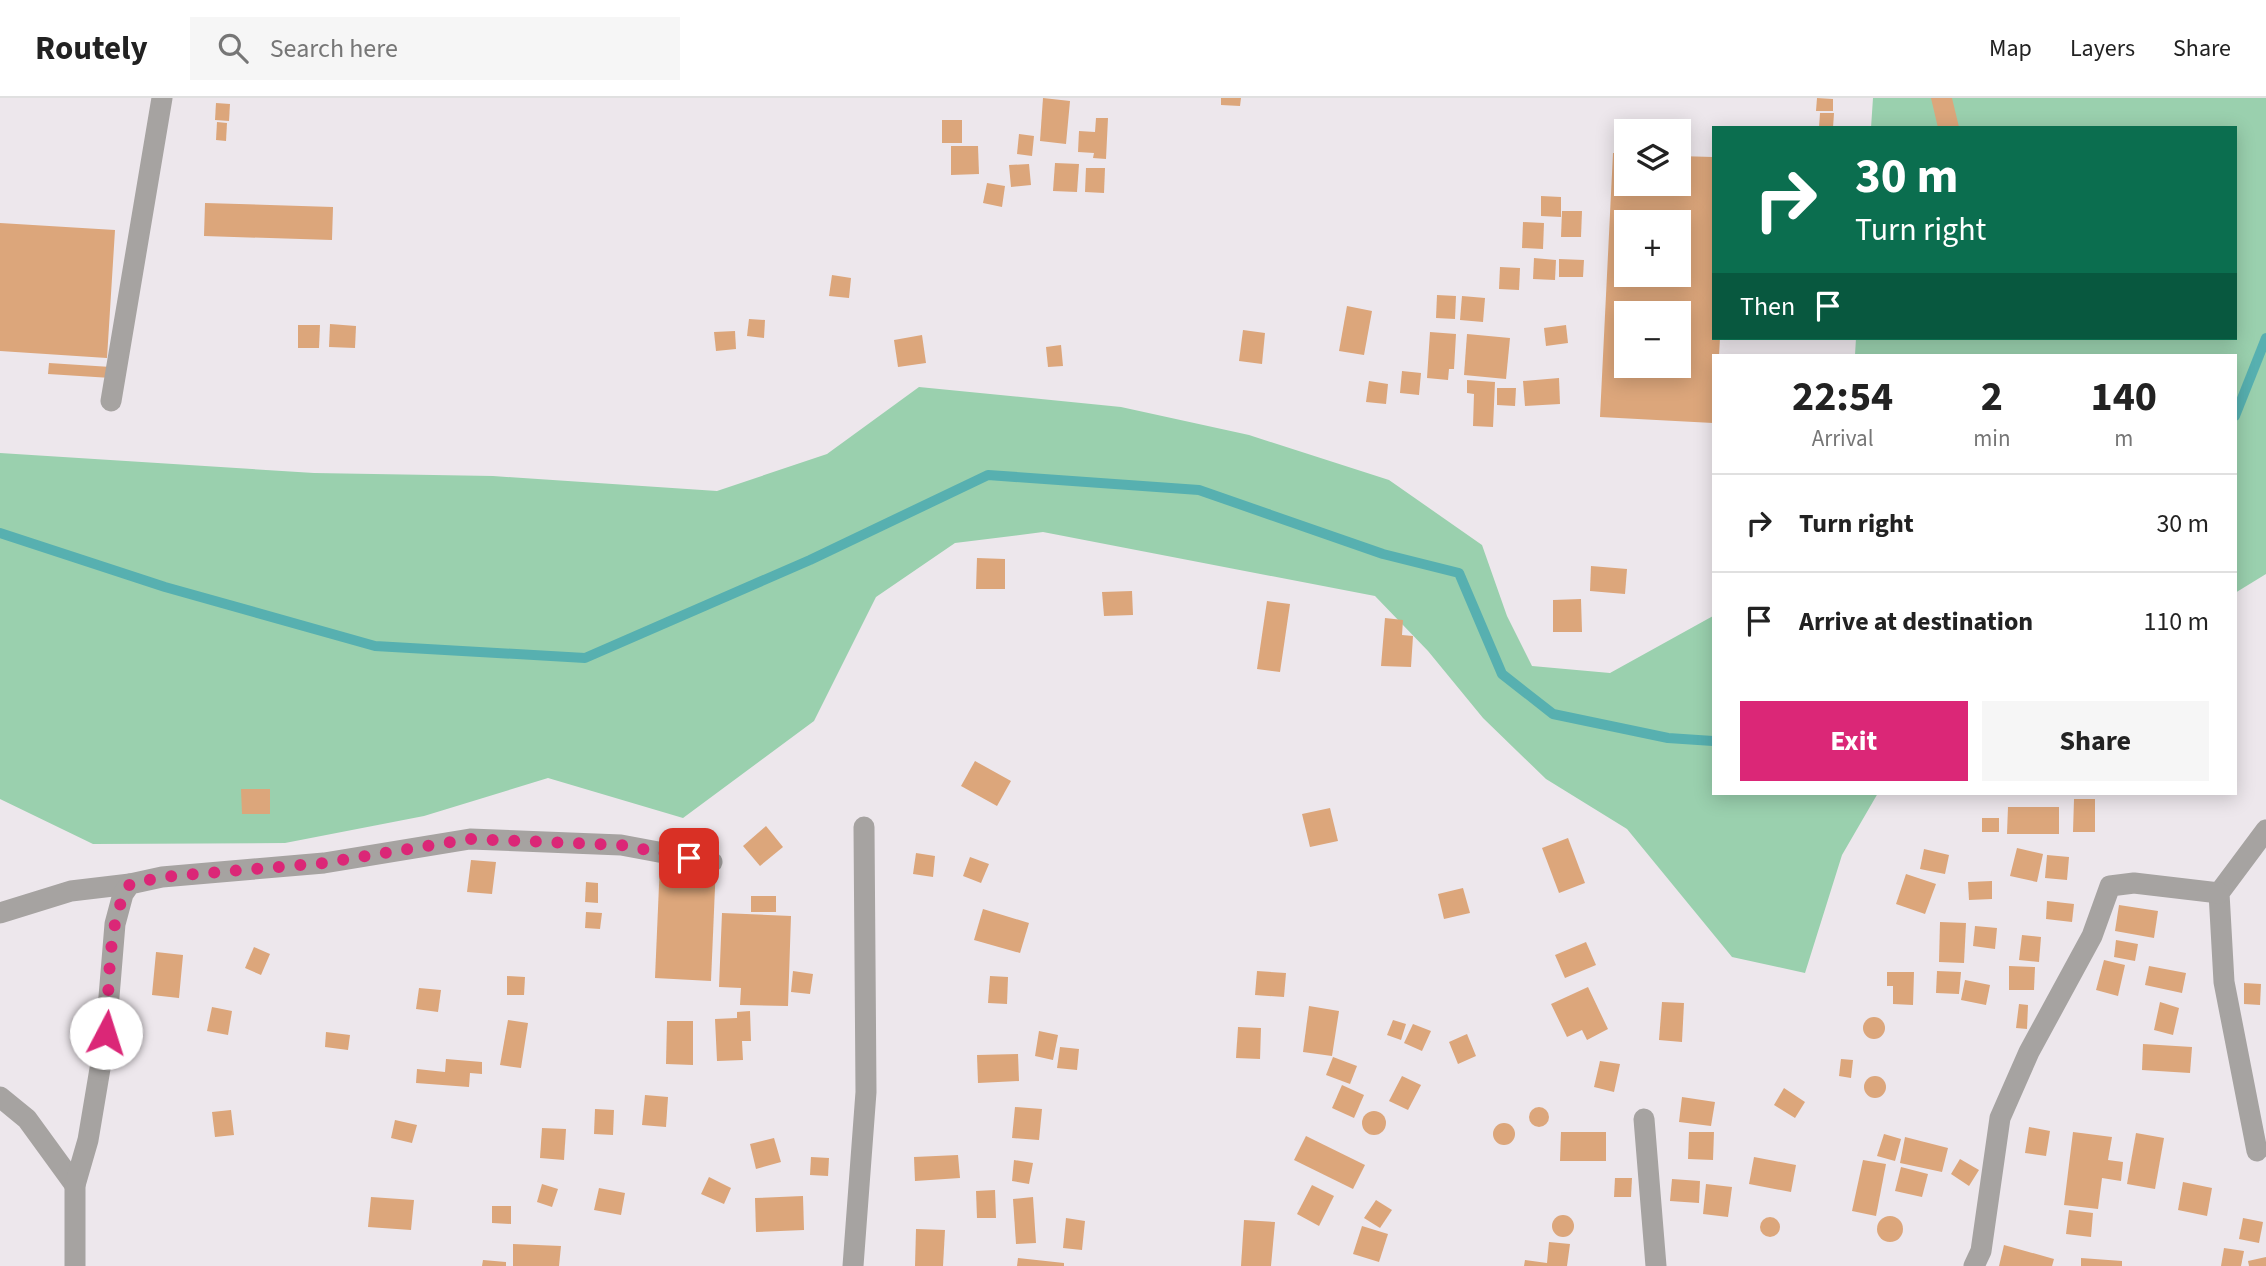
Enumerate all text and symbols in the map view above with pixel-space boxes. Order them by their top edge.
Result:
search box [190,17,680,80]
text: Routely [35,25,148,72]
icon: search [214,29,252,67]
text: Search here [270,30,398,67]
text: Map [1989,31,2032,66]
text: Layers [2070,31,2135,66]
text: Share [2173,31,2231,66]
map controls [1614,119,1691,378]
button: layers [1614,119,1691,196]
text: 30 m [1855,142,1959,212]
icon: right [1740,154,1831,245]
text: Turn right [1855,207,1986,253]
button: + [1614,210,1691,287]
icon: arrive [1809,287,1847,325]
text: Then [1740,288,1795,325]
button: − [1614,301,1691,378]
text: 22:54 [1792,367,1893,427]
text: 2 [1981,367,2003,427]
text: 140 [2090,367,2157,427]
text: Arrival [1812,422,1874,455]
text: min [1973,422,2011,455]
text: m [2114,422,2133,455]
icon: right [1740,504,1778,542]
text: Turn right [1799,505,1914,542]
text: 30 m [2156,505,2209,542]
icon: arrive [1740,602,1778,640]
text: Arrive at destination [1799,603,2033,640]
text: 110 m [2143,603,2209,640]
button: Exit [1740,701,1968,781]
button: Share [1982,701,2209,781]
pin [659,828,719,888]
icon: arrive [670,839,708,877]
position arrow [69,996,143,1070]

